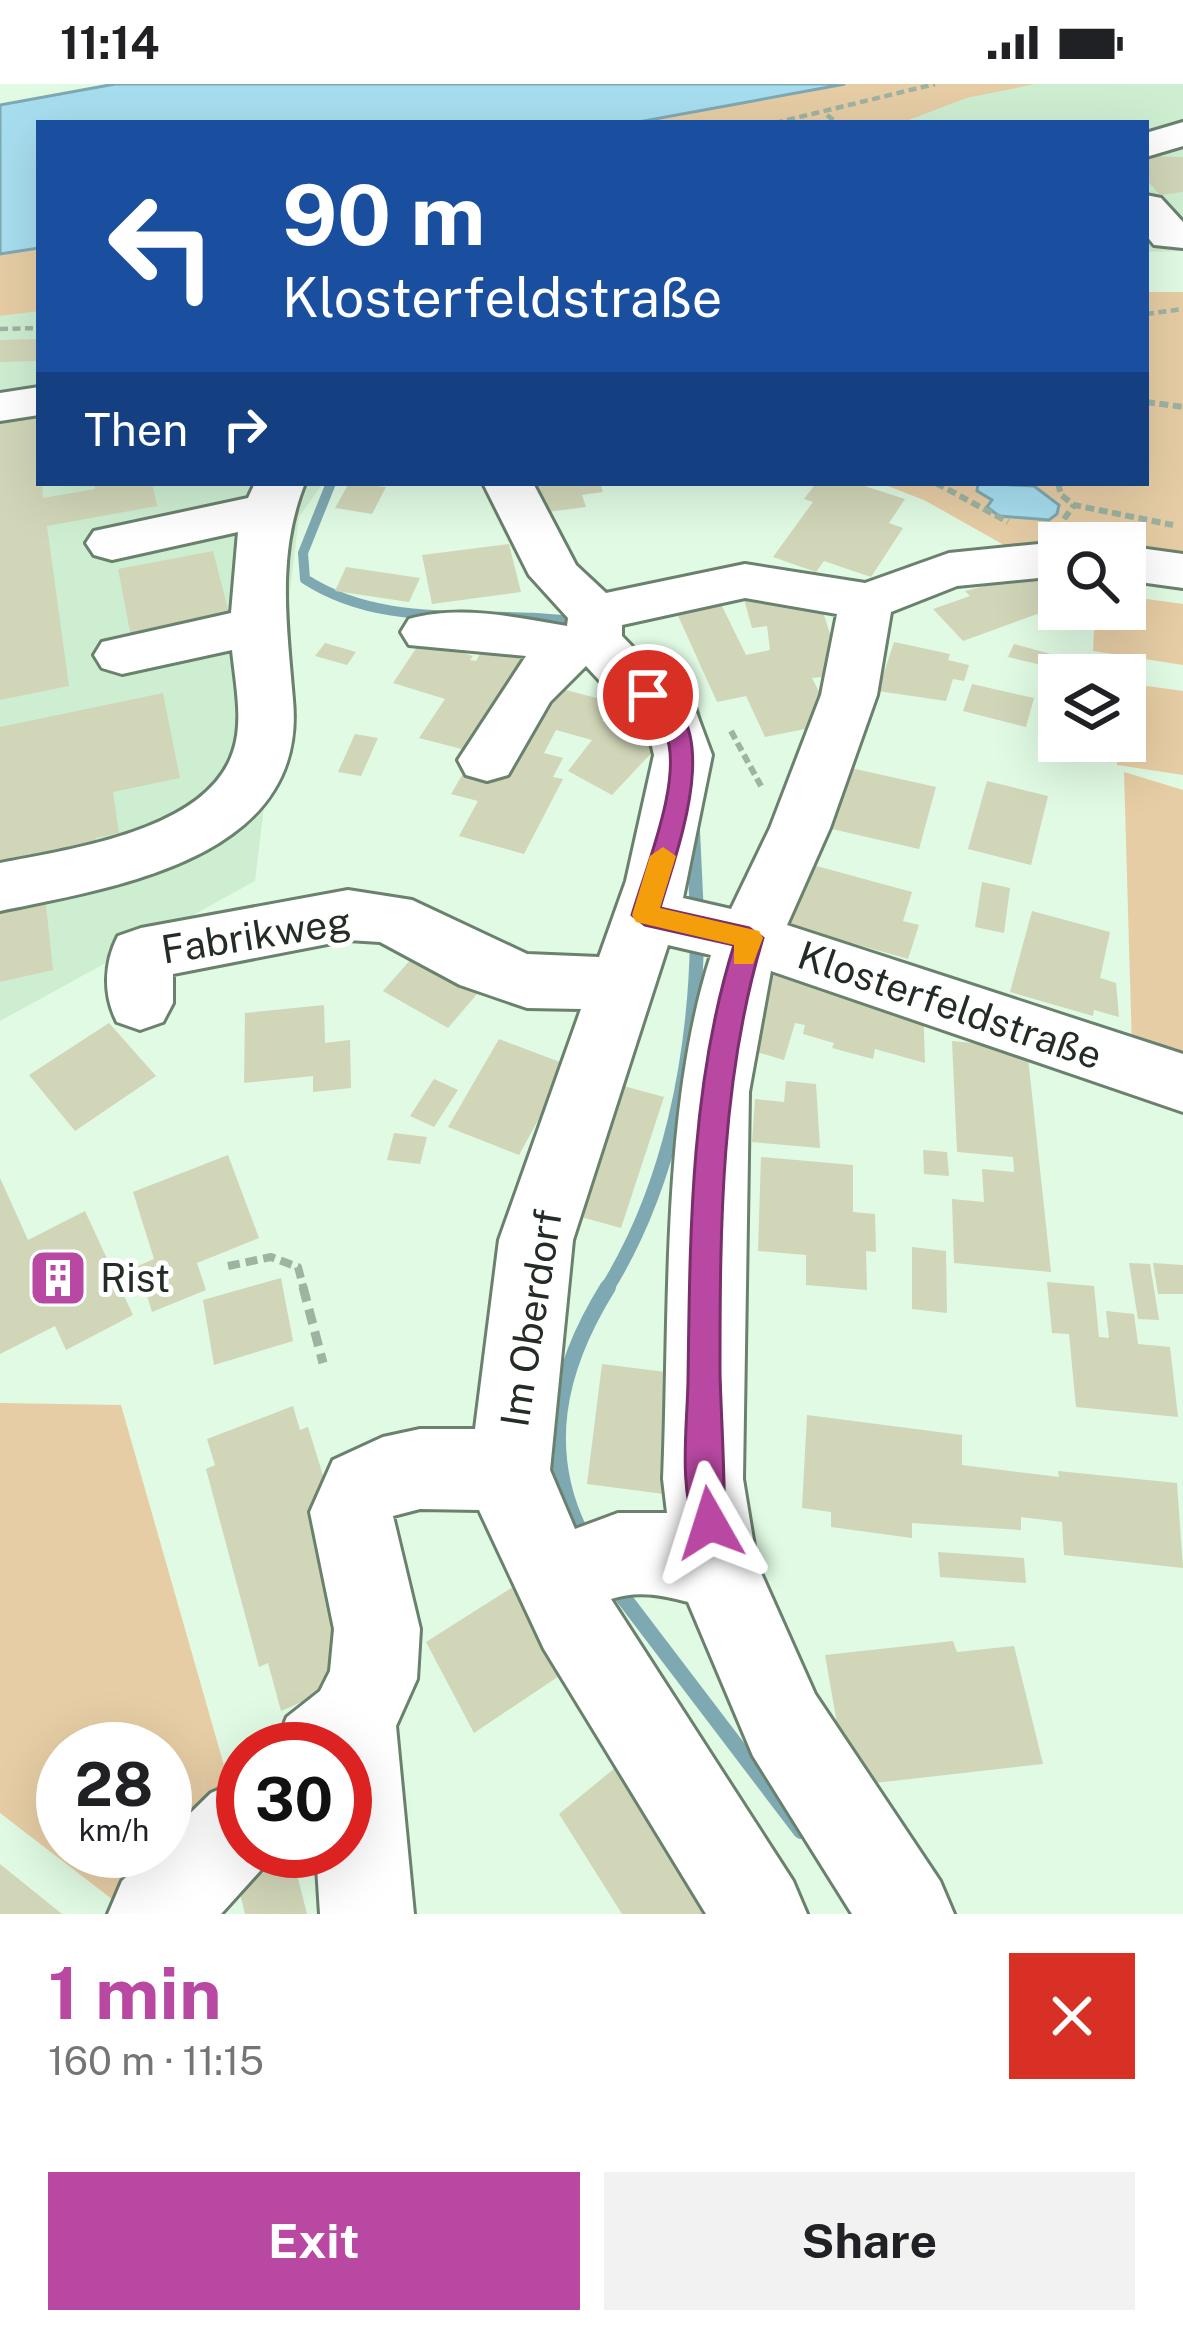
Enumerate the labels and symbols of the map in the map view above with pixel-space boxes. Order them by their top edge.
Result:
pin [597,644,699,746]
street label: Fabrikweg [158,897,354,973]
street label: Klosterfeldstraße [792,931,1108,1079]
street label: Im Oberdorf [491,1206,571,1430]
building icon: Rist [27,1247,89,1309]
place label: Rist [100,1255,170,1301]
position arrow [647,1460,773,1586]
speed limit sign: 30 [216,1722,372,1878]

